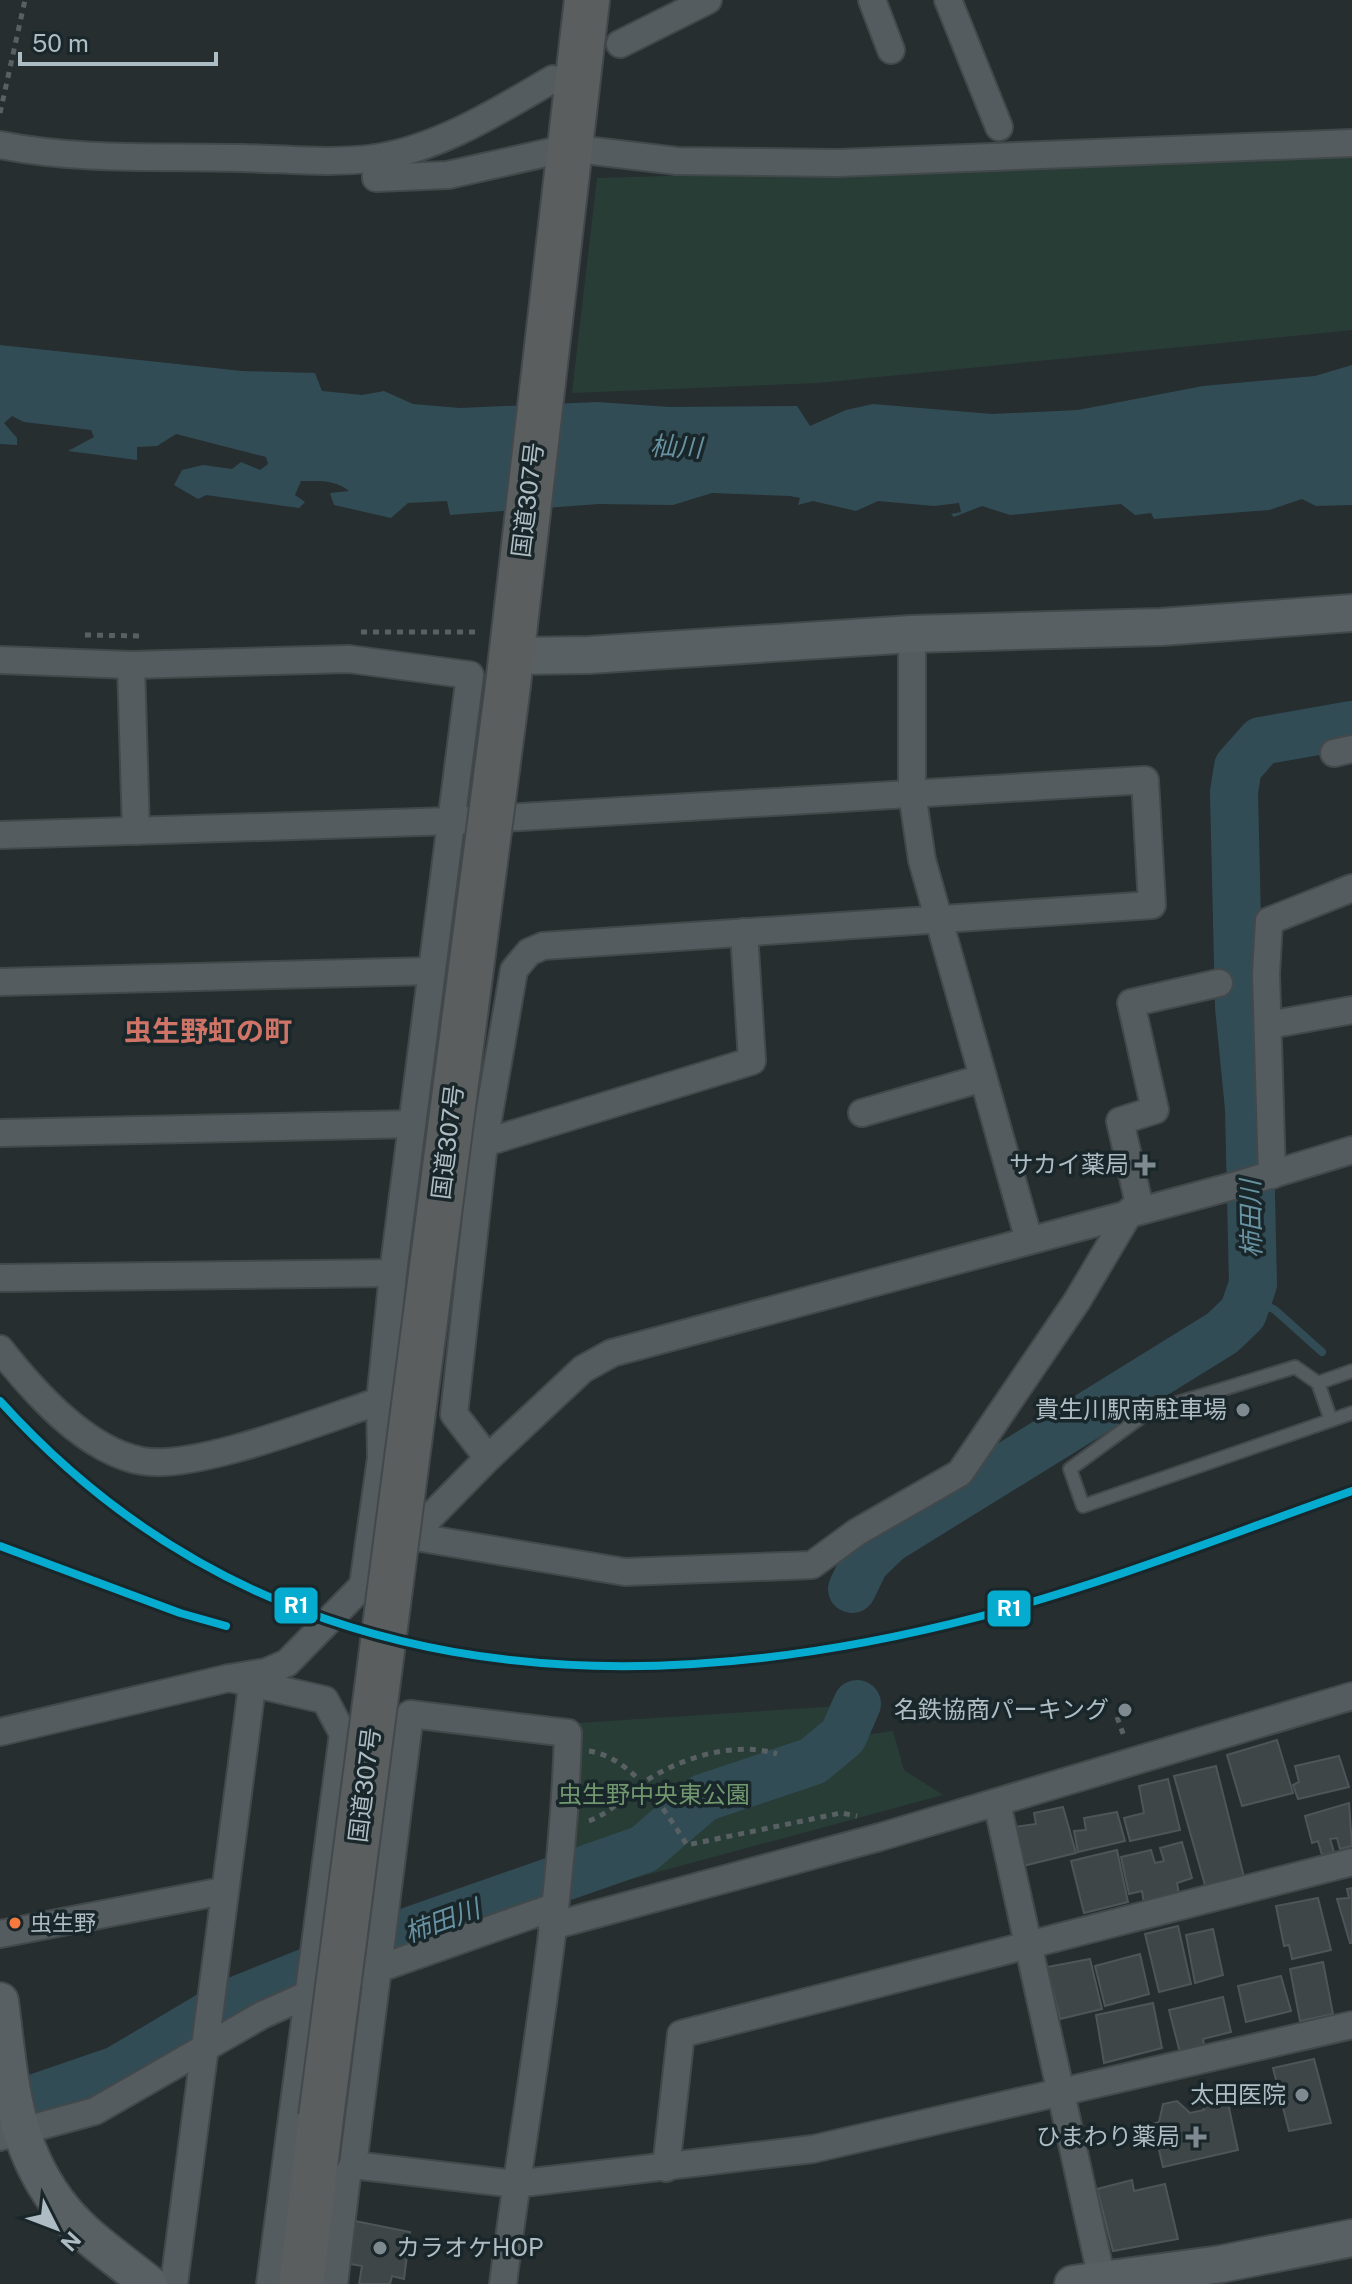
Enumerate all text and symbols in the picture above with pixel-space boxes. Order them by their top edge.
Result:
scale bar [20,16,216,66]
text: 50 m [32,29,89,57]
water label: 杣川 [649,430,706,463]
street label: 国道307号 [506,441,548,559]
district label: 虫生野虹の町 [124,1014,292,1047]
street label: 国道307号 [426,1083,468,1201]
place label: サカイ薬局 [1009,1150,1129,1178]
marker: サカイ薬局 [1136,1156,1154,1174]
water label: 柿田川 [1234,1177,1267,1258]
place label: 貴生川駅南駐車場 [1035,1395,1227,1423]
marker: 貴生川駅南駐車場 [1234,1401,1252,1419]
line badge: R1 [273,1586,319,1625]
line badge: R1 [986,1589,1032,1628]
text: R1 [284,1592,308,1618]
text: R1 [997,1595,1021,1621]
place label: 名鉄協商パーキング [894,1695,1109,1723]
marker: 名鉄協商パーキング [1116,1701,1134,1719]
street label: 国道307号 [343,1726,385,1844]
park label: 虫生野中央東公園 [558,1780,750,1808]
water label: 柿田川 [400,1892,487,1948]
place label: 虫生野 [30,1910,96,1936]
marker: 虫生野 [7,1915,23,1931]
place label: 太田医院 [1190,2080,1286,2108]
marker: 太田医院 [1293,2086,1311,2104]
place label: ひまわり薬局 [1036,2122,1180,2150]
marker: ひまわり薬局 [1187,2128,1205,2146]
north arrow [16,2188,96,2268]
text: N [55,2226,86,2256]
place label: カラオケHOP [396,2233,543,2261]
marker: カラオケHOP [371,2239,389,2257]

